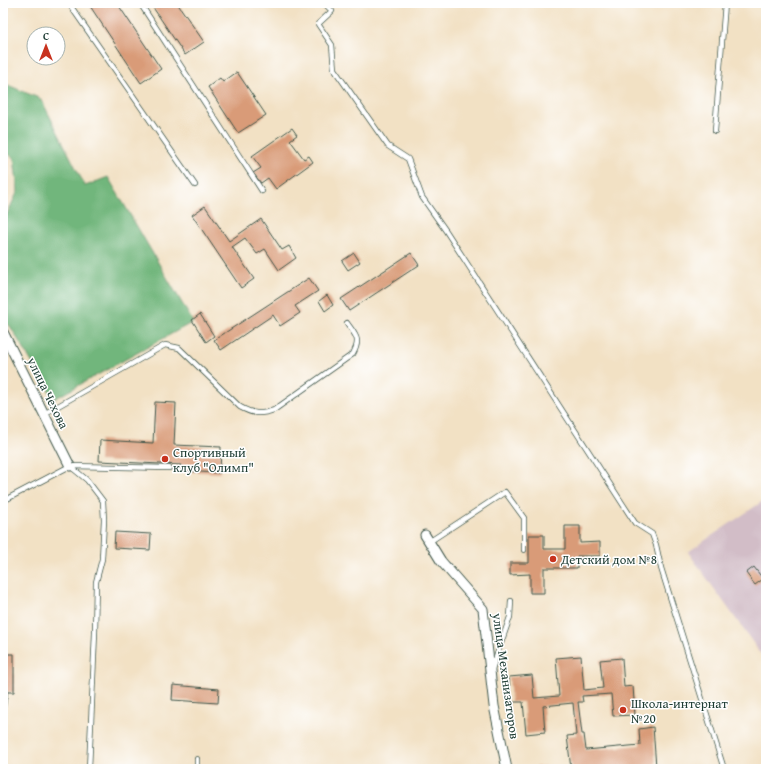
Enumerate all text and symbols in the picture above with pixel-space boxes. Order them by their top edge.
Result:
north arrow [26,26,66,66]
text: С [43,28,49,44]
street label: улица Чехова [22,353,74,433]
place label: Спортивный клуб "Олимп" [173,443,254,477]
marker: Спортивный клуб "Олимп" [160,454,170,464]
place label: Детский дом №8 [560,550,657,569]
marker: Детский дом №8 [548,554,558,564]
street label: улица Механизаторов [488,611,524,740]
place label: Школа-интернат №20 [631,694,729,728]
marker: Школа-интернат №20 [618,705,628,715]

